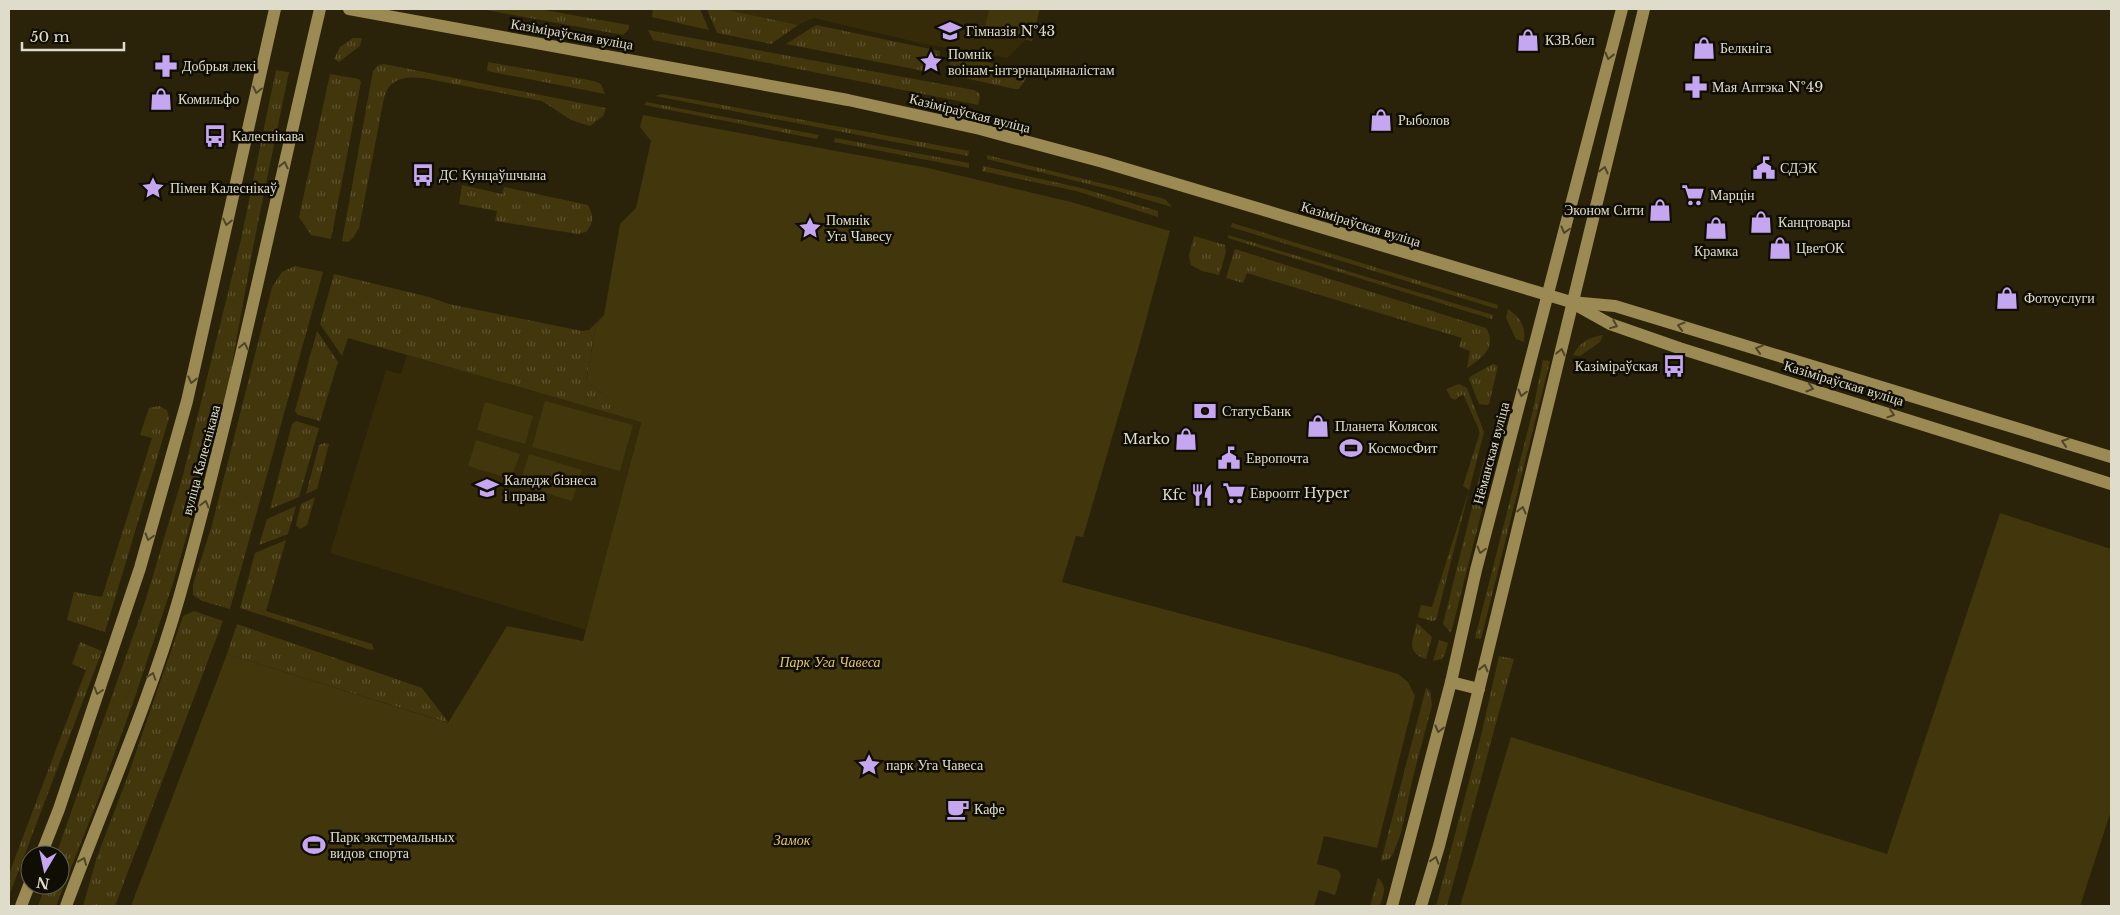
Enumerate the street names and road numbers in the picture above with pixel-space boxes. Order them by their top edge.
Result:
street label: Казіміраўская вуліца [509,14,636,54]
street label: Казіміраўская вуліца [908,89,1033,137]
street label: Казіміраўская вуліца [1299,197,1424,251]
street label: Казіміраўская вуліца [1782,356,1907,410]
street label: Нёманская вуліца [1469,399,1514,506]
street label: вуліца Калеснікава [178,402,225,517]

